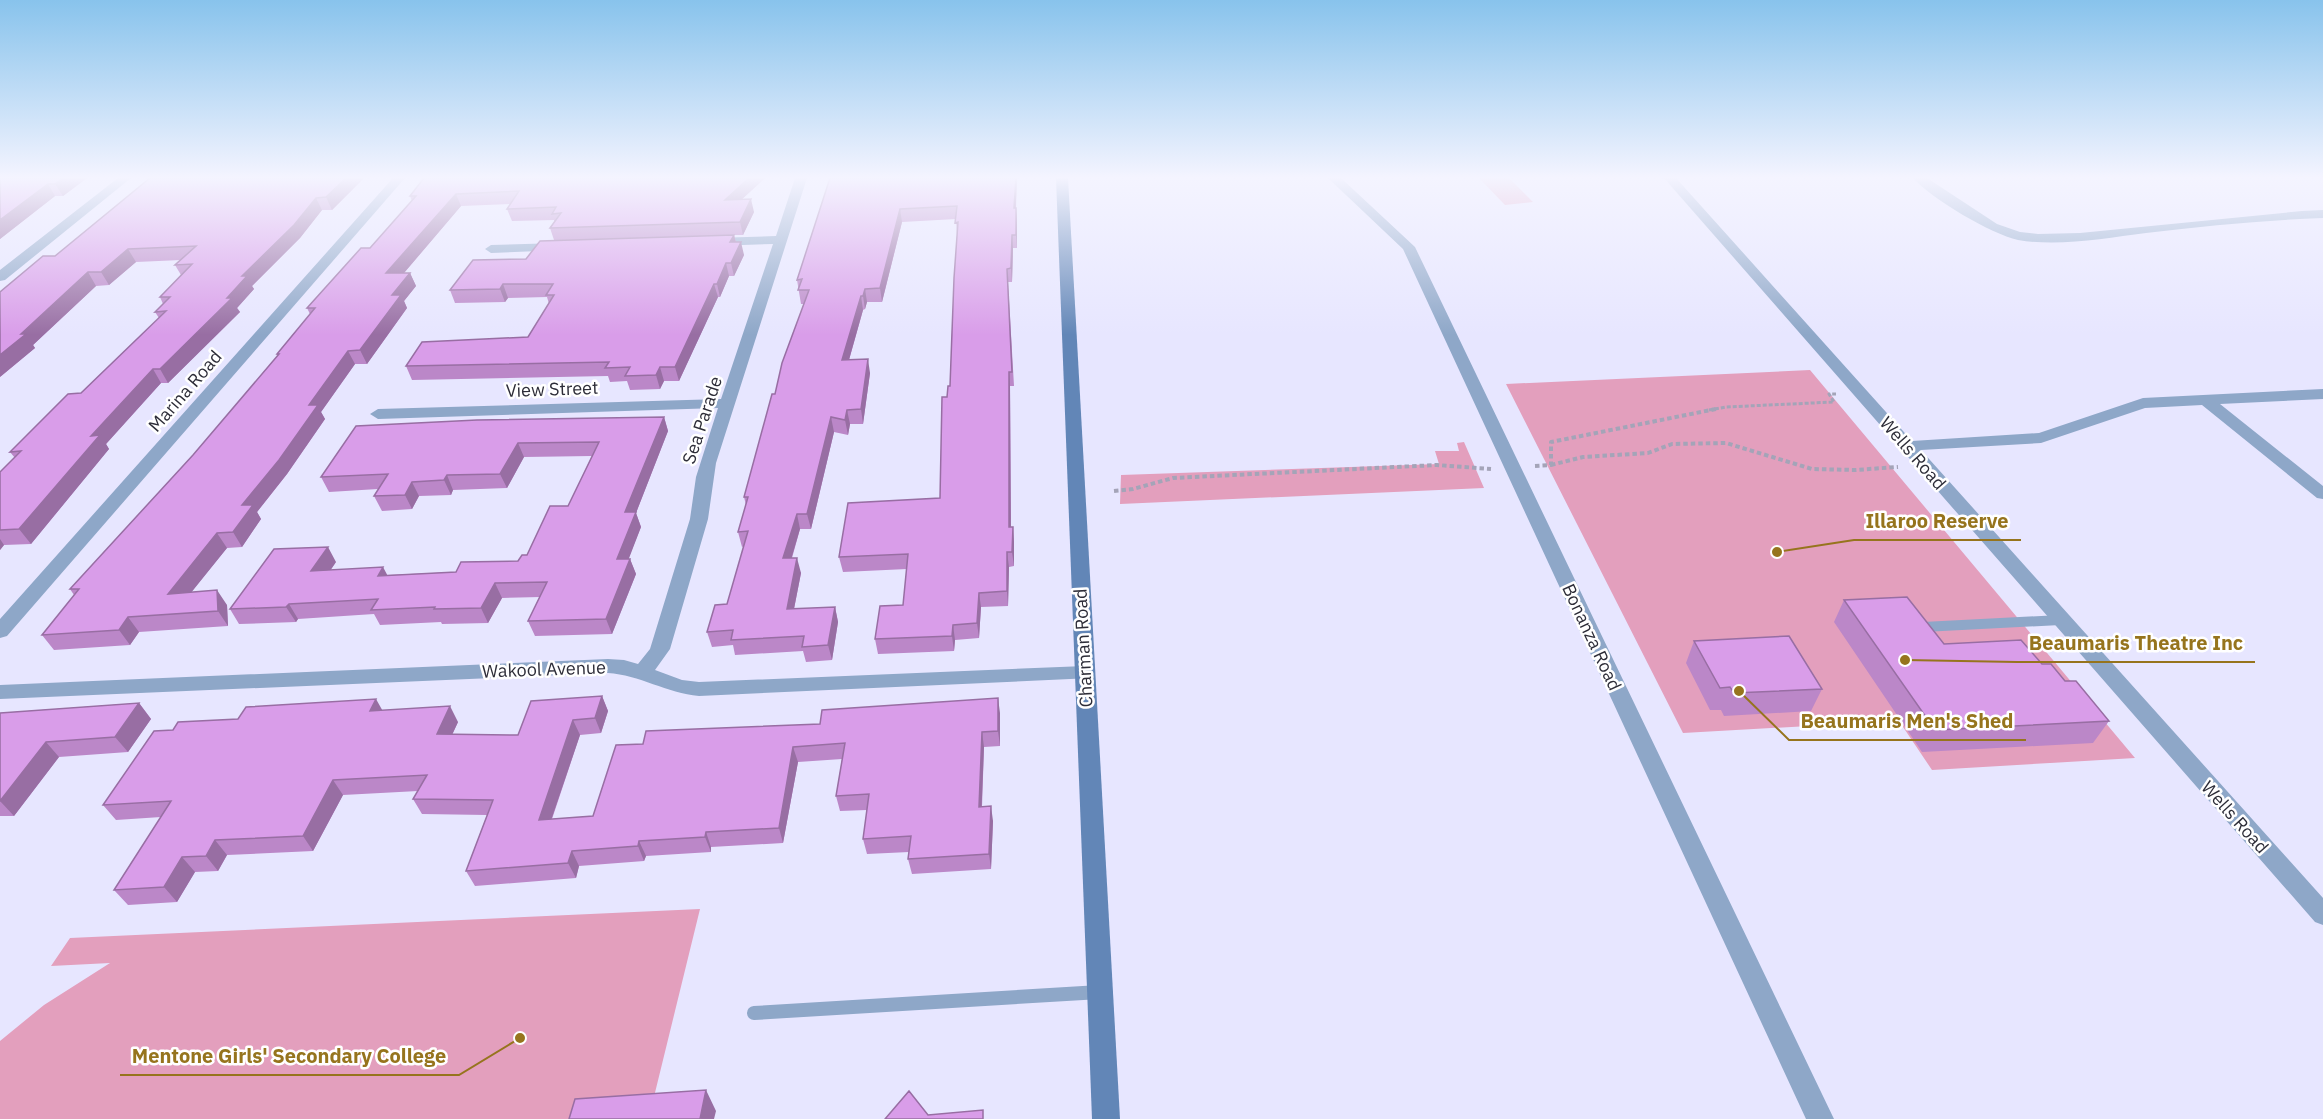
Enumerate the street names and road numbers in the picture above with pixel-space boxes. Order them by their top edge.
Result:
street label: Marina Road [143,345,227,437]
street label: Sea Parade [677,373,727,467]
street label: View Street [505,376,599,402]
street label: Wells Road [1875,412,1951,494]
street label: Bonanza Road [1557,580,1627,694]
street label: Charman Road [1068,588,1098,708]
street label: Wakool Avenue [482,655,607,683]
street label: Wells Road [2196,776,2274,858]

